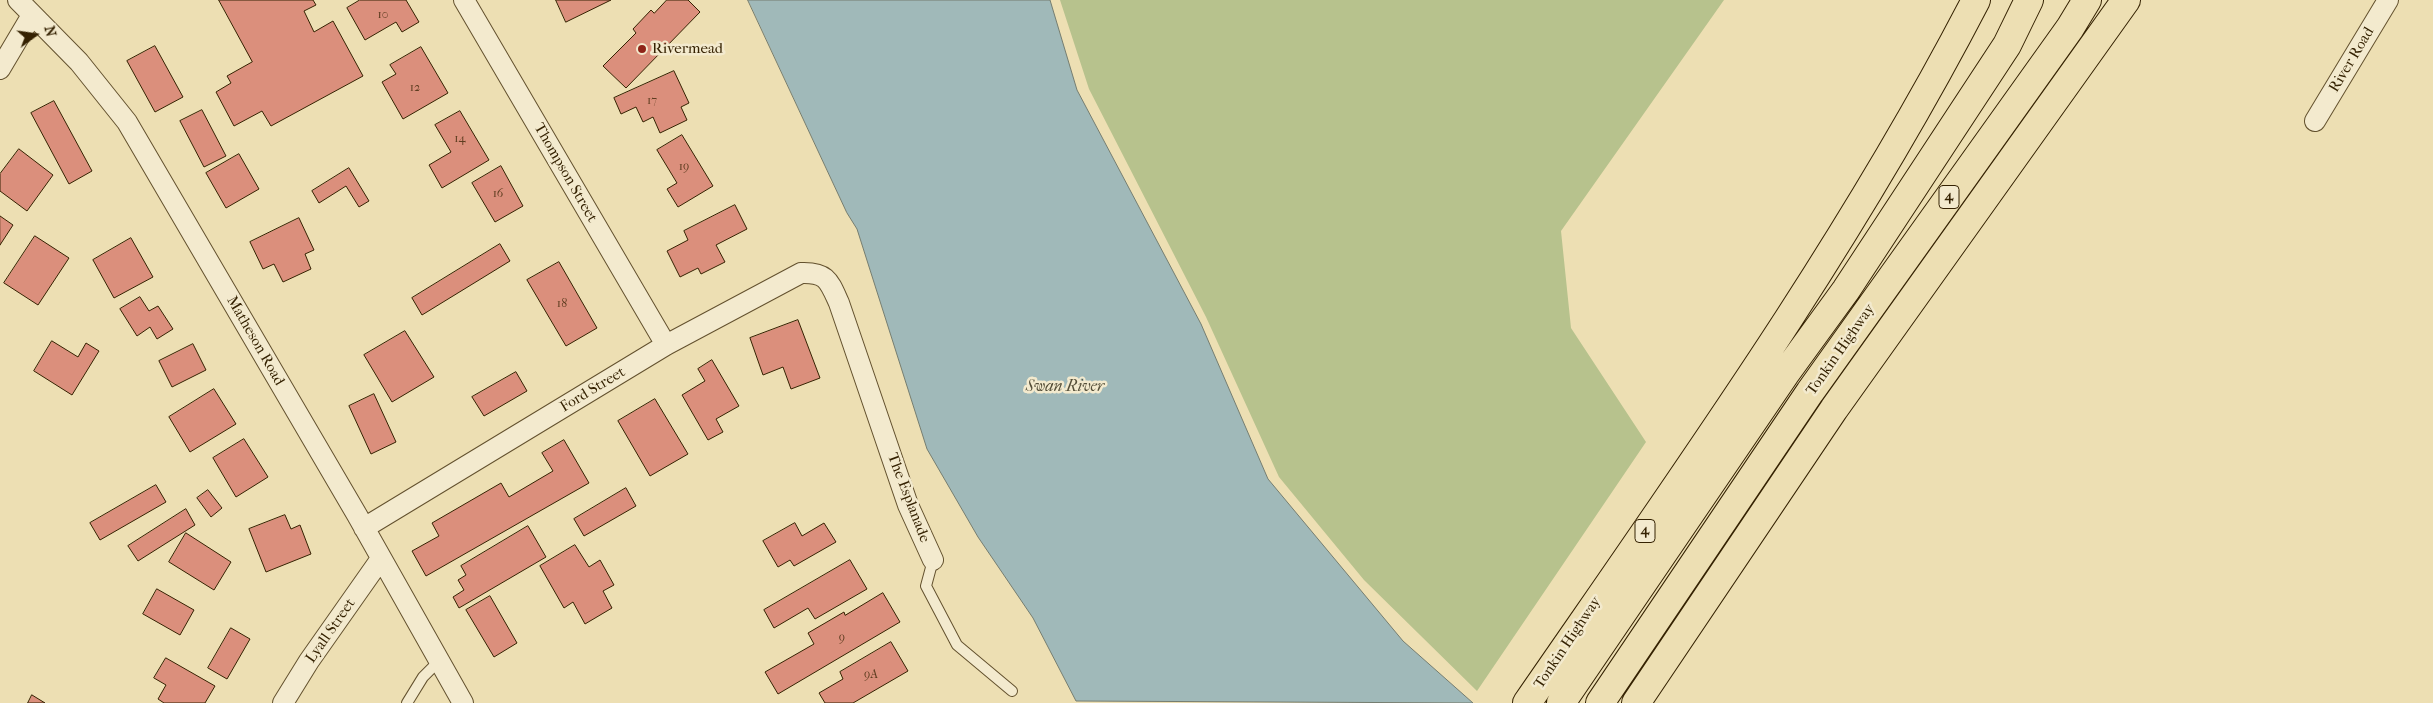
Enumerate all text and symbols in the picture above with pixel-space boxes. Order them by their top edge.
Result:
house number: 10 [378,8,388,22]
north arrow [10,10,60,60]
text: N [41,24,60,38]
street label: River Road [2326,24,2378,96]
place label: Rivermead [652,40,723,58]
marker: Rivermead [636,43,648,55]
house number: 12 [410,81,420,95]
house number: 17 [647,94,657,108]
street label: Thompson Street [529,120,601,226]
house number: 14 [454,132,466,146]
house number: 19 [679,160,689,174]
road number: 4 [1939,186,1959,208]
house number: 16 [493,187,503,201]
street label: Matheson Road [222,293,288,389]
house number: 18 [557,297,567,311]
street label: Tonkin Highway [1803,301,1879,399]
street label: Ford Street [557,364,629,416]
water label: Swan River [1026,377,1104,397]
street label: The Esplanade [883,451,933,545]
road number: 4 [1635,520,1655,542]
street label: Tonkin Highway [1531,594,1605,692]
street label: Lyall Street [302,595,360,667]
house number: 9 [839,631,845,645]
house number: 9A [864,668,878,682]

